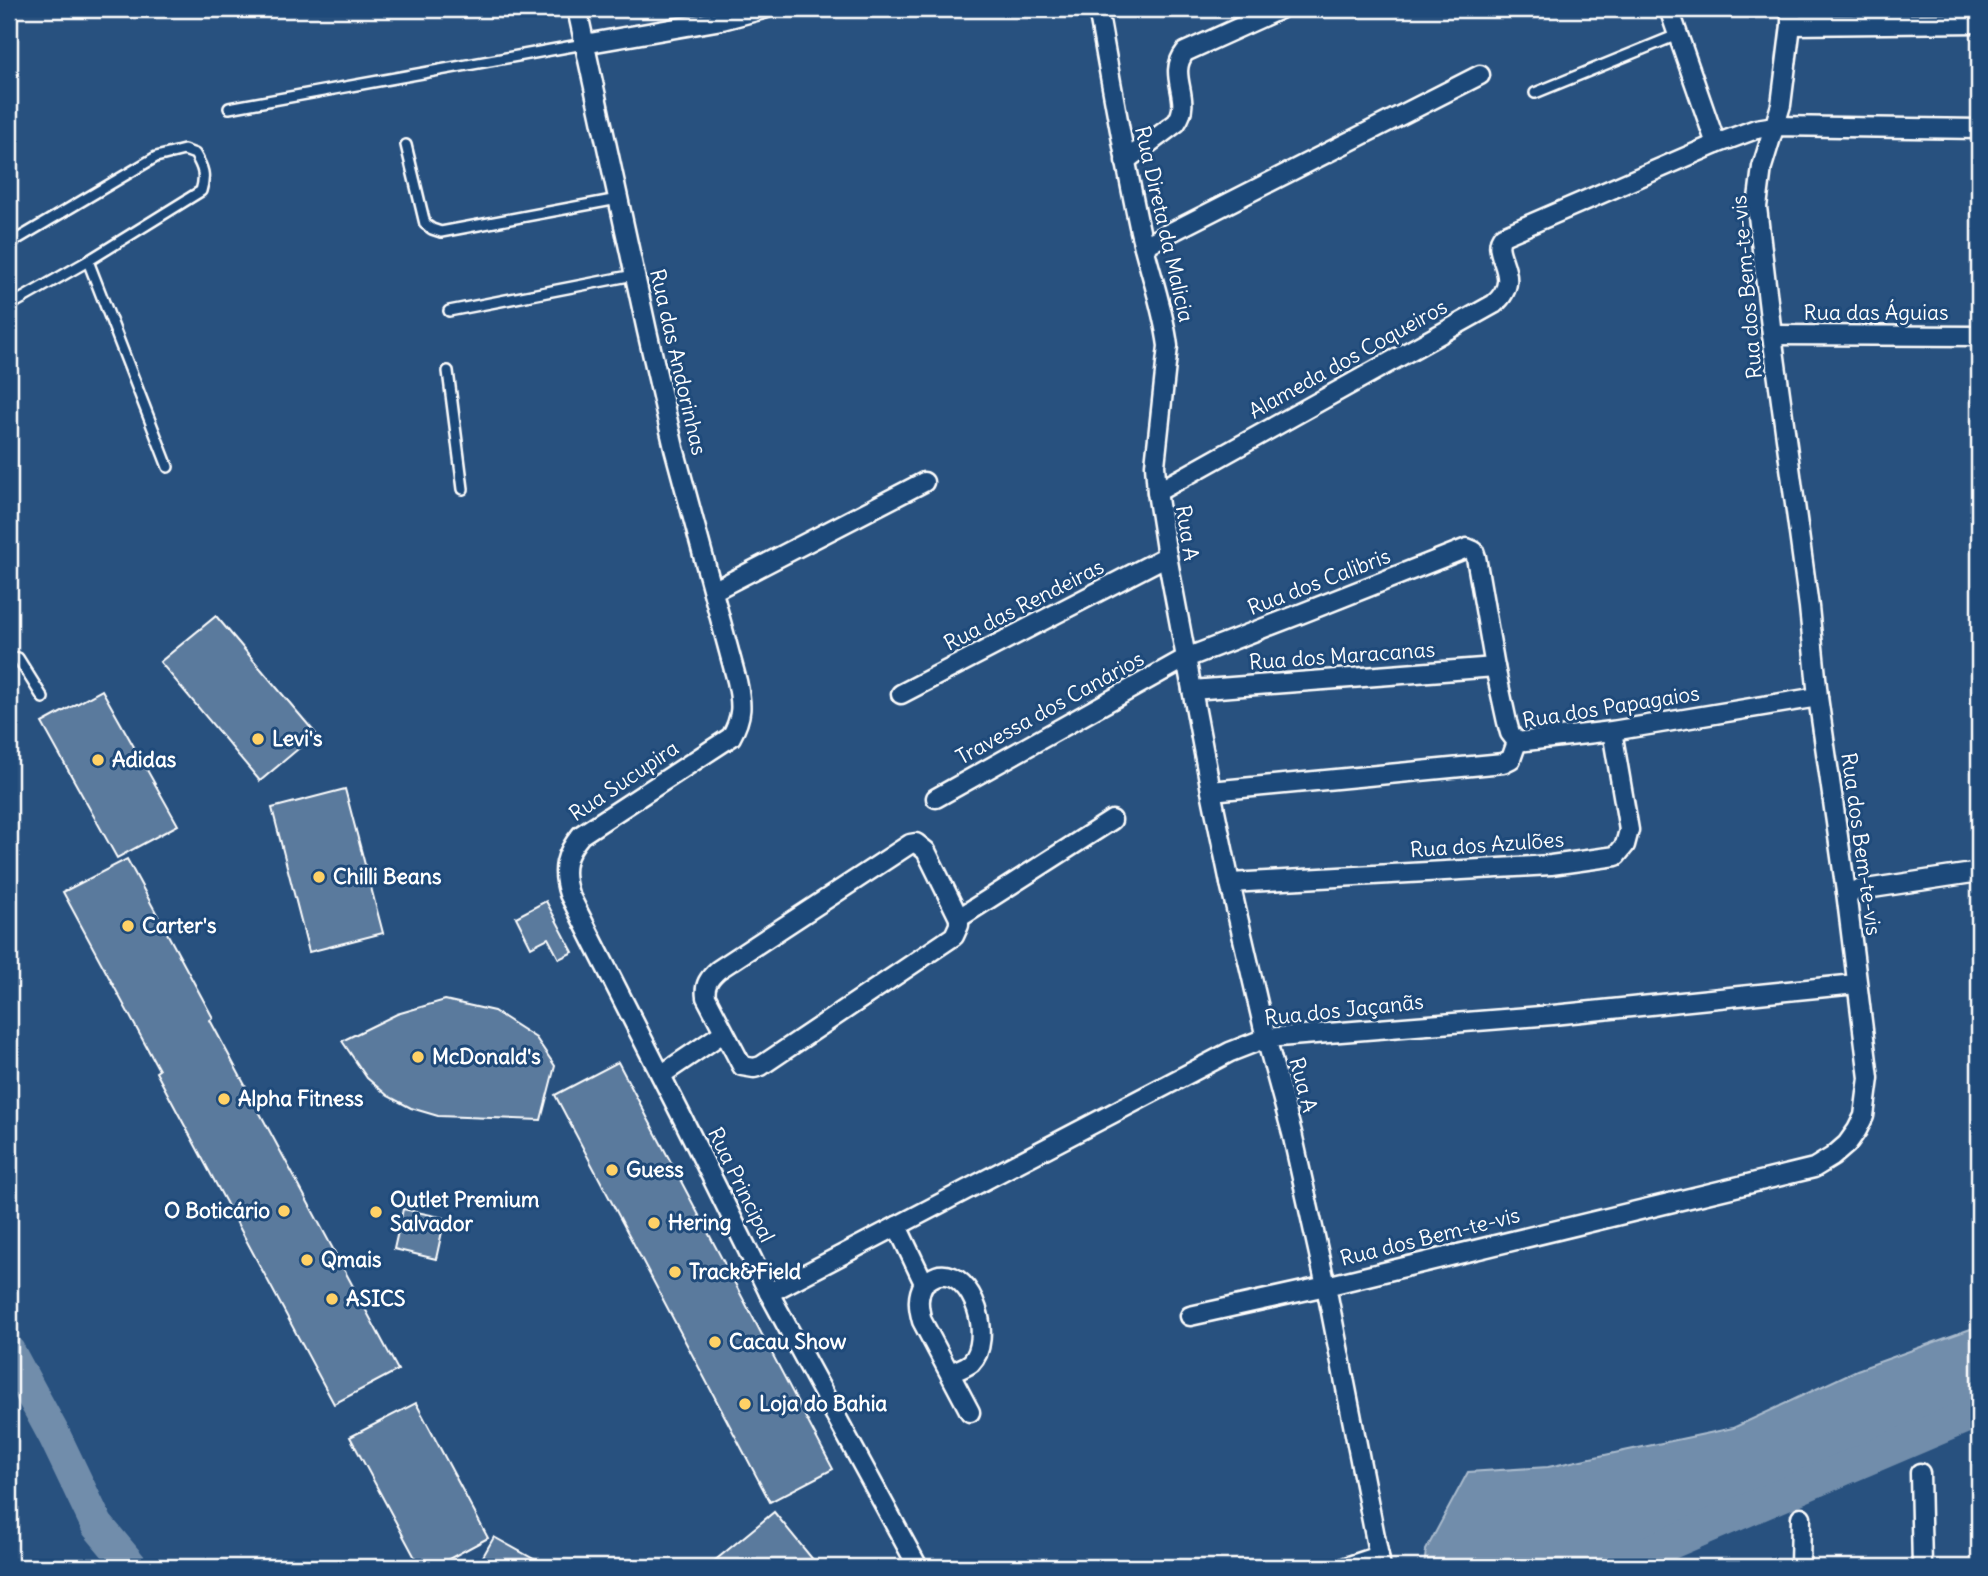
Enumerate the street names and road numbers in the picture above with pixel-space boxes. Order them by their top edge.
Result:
street label: Rua Direta da Malicia [1129,123,1200,325]
street label: Rua dos Bem-te-vis [1725,194,1768,380]
street label: Rua das Andorinhas [644,266,713,458]
street label: Alameda dos Coqueiros [1244,293,1452,424]
street label: Rua das Águias [1803,299,1949,326]
street label: Rua A [1170,503,1205,563]
street label: Rua dos Calibris [1244,542,1394,621]
street label: Rua das Rendeiras [939,553,1108,656]
street label: Rua dos Maracanas [1248,636,1436,675]
street label: Travessa dos Canários [951,645,1148,770]
street label: Rua dos Papagaios [1520,679,1701,734]
street label: Rua Sucupira [564,734,684,827]
street label: Rua dos Bem-te-vis [1835,751,1888,937]
street label: Rua dos Azulões [1409,826,1565,863]
street label: Rua dos Jaçanãs [1263,988,1425,1031]
street label: Rua A [1283,1054,1324,1115]
street label: Rua Principal [702,1123,781,1247]
street label: Rua dos Bem-te-vis [1337,1201,1523,1272]

